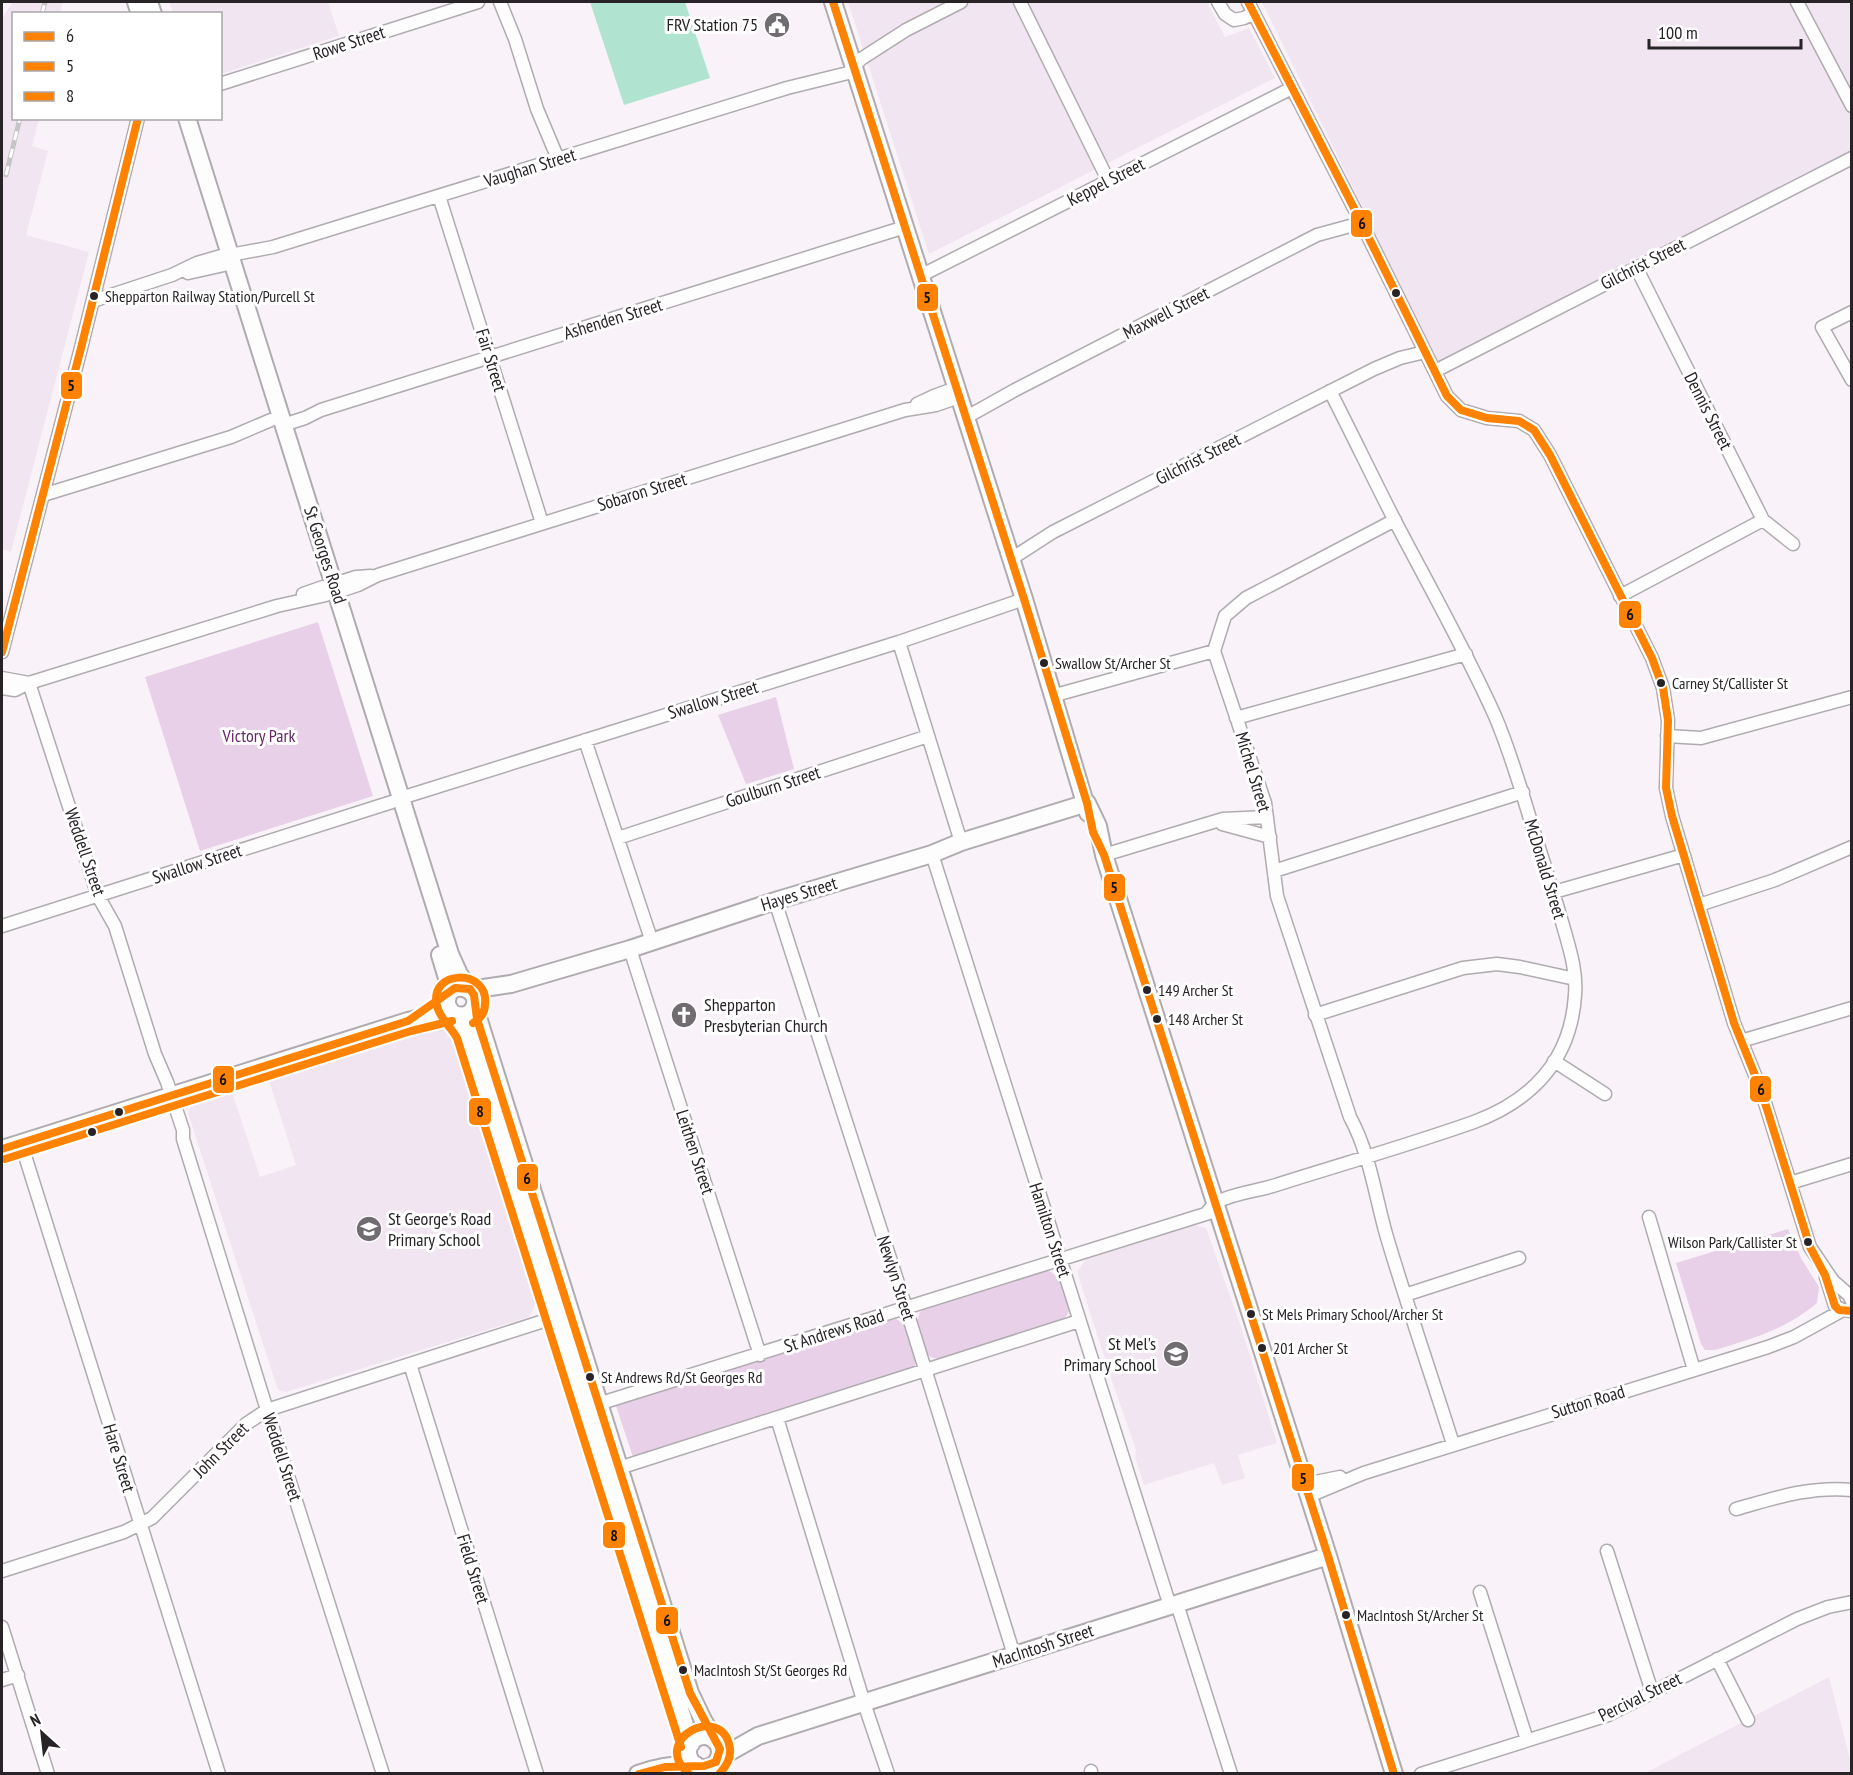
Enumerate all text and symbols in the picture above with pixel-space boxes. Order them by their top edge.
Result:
public building icon: FRV Station 75 [762,10,792,40]
legend [12,12,222,120]
scale bar [1649,12,1800,50]
place label: FRV Station 75 [667,13,758,36]
street label: Rowe Street [310,20,388,65]
text: 100 m [1658,21,1698,44]
text: 6 [66,24,74,47]
text: 5 [66,54,74,77]
text: 8 [66,84,74,107]
street label: Vaughan Street [480,143,578,193]
street label: Keppel Street [1063,152,1148,211]
line badge: 6 [1350,209,1373,238]
text: 6 [1358,213,1366,233]
street label: Gilchrist Street [1596,232,1689,295]
street label: Maxwell Street [1119,281,1213,344]
line badge: 5 [916,283,939,312]
place label: Shepparton Railway Station/Purcell St [105,286,315,306]
text: 5 [923,287,931,307]
unlabelled marker [1390,287,1402,299]
marker: Shepparton Railway Station/Purcell St [88,290,100,302]
street label: Ashenden Street [561,293,665,344]
street label: Fair Street [471,326,512,394]
street label: Dennis Street [1679,368,1738,453]
line badge: 5 [60,371,83,400]
text: 5 [67,375,75,395]
street label: Gilchrist Street [1151,427,1244,490]
street label: Sobaron Street [594,467,689,516]
street label: St Georges Road [299,503,352,607]
line badge: 6 [1618,600,1642,629]
text: 6 [1626,604,1634,624]
place label: Swallow St/Archer St [1055,653,1171,673]
marker: Swallow St/Archer St [1038,657,1050,669]
place label: Carney St/Callister St [1672,673,1789,693]
street label: Swallow Street [665,675,761,724]
marker: Carney St/Callister St [1655,677,1667,689]
park label: Victory Park [222,724,295,747]
street label: Michel Street [1230,729,1277,815]
street label: Goulburn Street [723,760,823,813]
street label: Weddell Street [60,805,111,899]
street label: McDonald Street [1519,816,1572,922]
street label: Swallow Street [149,838,245,889]
street label: Hayes Street [758,871,840,916]
line badge: 5 [1103,873,1126,902]
text: 5 [1110,877,1118,897]
place label: 149 Archer St [1158,980,1233,1000]
marker: 149 Archer St [1141,984,1153,996]
place label: Shepparton Presbyterian Church [704,993,828,1037]
church icon: Shepparton Presbyterian Church [669,1000,699,1030]
place label: 148 Archer St [1168,1009,1243,1029]
marker: 148 Archer St [1151,1013,1163,1025]
line badge: 6 [212,1065,235,1094]
text: 6 [219,1069,227,1089]
line badge: 6 [1749,1075,1772,1103]
text: 6 [1757,1079,1765,1099]
line badge: 8 [468,1097,492,1126]
text: 8 [476,1101,484,1121]
unlabelled marker [113,1106,125,1118]
street label: Leithen Street [671,1107,720,1197]
unlabelled marker [86,1126,98,1138]
line badge: 6 [516,1163,539,1192]
text: 6 [523,1168,531,1188]
street label: Hamilton Street [1024,1180,1077,1280]
place label: St George's Road Primary School [388,1207,491,1251]
school or university icon: St George's Road Primary School [354,1214,384,1244]
place label: Wilson Park/Callister St [1668,1232,1798,1252]
street label: Newlyn Street [872,1233,921,1323]
marker: Wilson Park/Callister St [1802,1236,1814,1248]
street label: St Andrews Road [781,1304,887,1357]
place label: St Mels Primary School/Archer St [1262,1304,1444,1324]
marker: St Mels Primary School/Archer St [1245,1308,1257,1320]
place label: St Mel's Primary School [1064,1332,1157,1376]
place label: 201 Archer St [1273,1338,1348,1358]
school or university icon: St Mel's Primary School [1161,1339,1191,1369]
marker: 201 Archer St [1256,1342,1268,1354]
place label: St Andrews Rd/St Georges Rd [601,1367,762,1387]
marker: St Andrews Rd/St Georges Rd [584,1371,596,1383]
street label: Sutton Road [1548,1379,1627,1424]
street label: Weddell Street [257,1410,308,1504]
street label: John Street [187,1417,253,1483]
street label: Hare Street [98,1421,141,1495]
line badge: 5 [1291,1463,1315,1492]
text: 5 [1299,1468,1307,1488]
line badge: 8 [602,1521,626,1549]
text: 8 [610,1525,618,1545]
street label: Field Street [452,1531,495,1607]
place label: MacIntosh St/Archer St [1357,1605,1484,1625]
line badge: 6 [655,1606,679,1635]
marker: MacIntosh St/Archer St [1340,1609,1352,1621]
text: 6 [663,1610,671,1630]
street label: MacIntosh Street [989,1618,1096,1673]
place label: MacIntosh St/St Georges Rd [694,1660,847,1680]
marker: MacIntosh St/St Georges Rd [677,1664,689,1676]
street label: Percival Street [1594,1667,1685,1727]
north arrow [12,1703,72,1763]
text: N [27,1709,44,1731]

